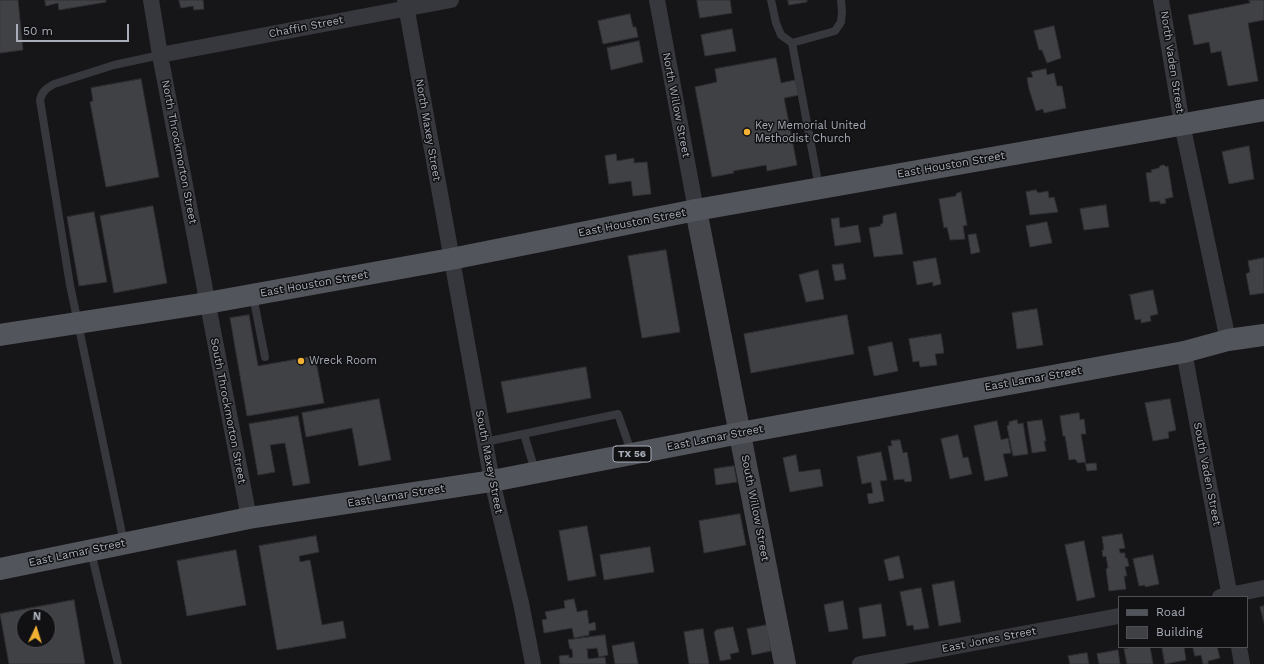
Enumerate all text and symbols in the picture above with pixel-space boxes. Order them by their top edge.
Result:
street label: North Vaden Street [1157,10,1187,114]
street label: Chaffin Street [268,13,344,41]
scale bar [18,16,131,42]
text: 50 m [23,24,53,38]
street label: North Willow Street [659,51,693,159]
street label: North Maxey Street [412,78,444,182]
street label: North Throckmorton Street [159,79,199,225]
place label: Key Memorial United Methodist Church [755,119,866,145]
marker: Key Memorial United Methodist Church [742,127,752,137]
street label: East Houston Street [896,149,1006,181]
street label: East Houston Street [577,206,687,240]
street label: East Houston Street [259,268,369,300]
street label: South Throckmorton Street [207,337,249,485]
place label: Wreck Room [309,354,377,368]
marker: Wreck Room [296,356,306,366]
street label: East Lamar Street [983,364,1083,394]
street label: South Maxey Street [472,409,506,515]
street label: South Vaden Street [1190,421,1224,527]
street label: East Lamar Street [666,422,764,454]
road number: TX 56 [613,446,651,462]
street label: South Willow Street [738,454,772,562]
street label: East Lamar Street [346,482,446,510]
street label: East Lamar Street [28,536,126,570]
legend [1118,596,1248,648]
text: Road [1156,605,1185,619]
north arrow [16,608,56,648]
text: N [32,610,41,623]
street label: East Jones Street [941,624,1037,656]
text: Building [1156,625,1203,639]

